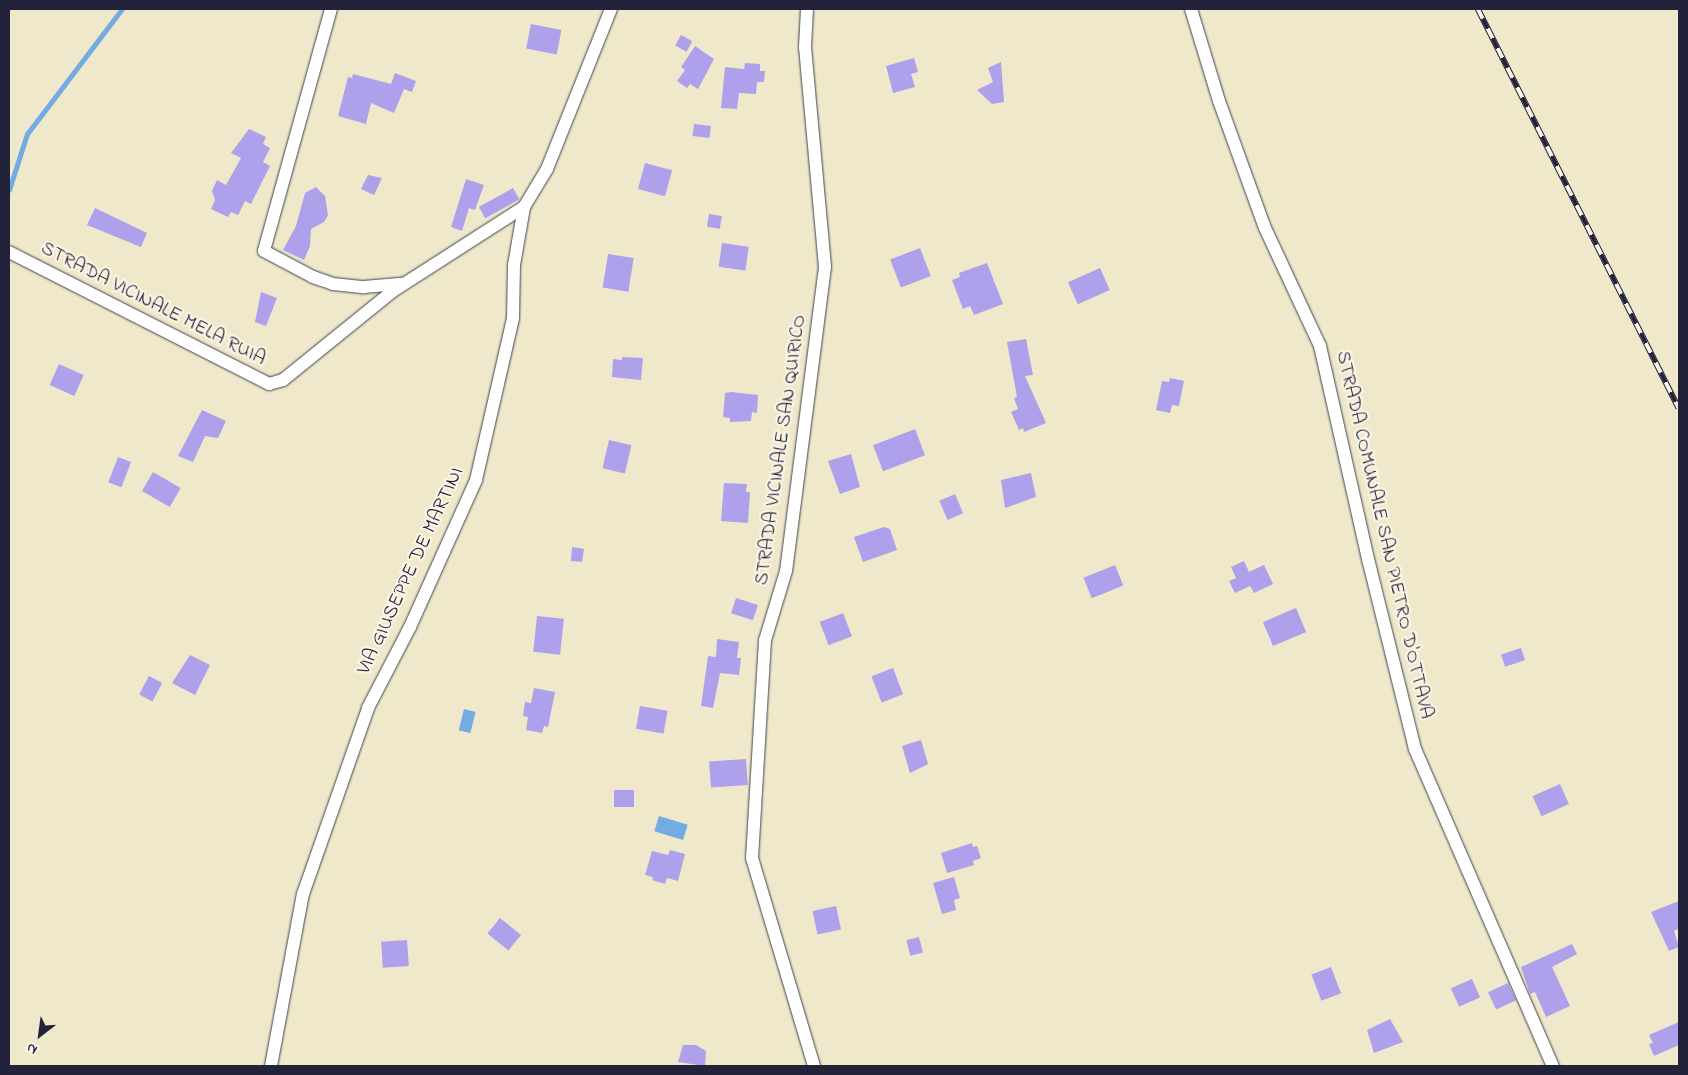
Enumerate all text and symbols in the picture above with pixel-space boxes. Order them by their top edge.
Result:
street label: STRADA VICINALE MELA RUIA [36,237,270,371]
street label: STRADA VICINALE SAN QUIRICO [750,313,812,587]
street label: STRADA COMUNALE SAN PIETRO D'OTTAVA [1330,349,1438,721]
street label: VIA GIUSEPPE DE MARTINI [352,464,470,678]
north arrow [15,1010,65,1060]
text: N [23,1037,42,1060]

